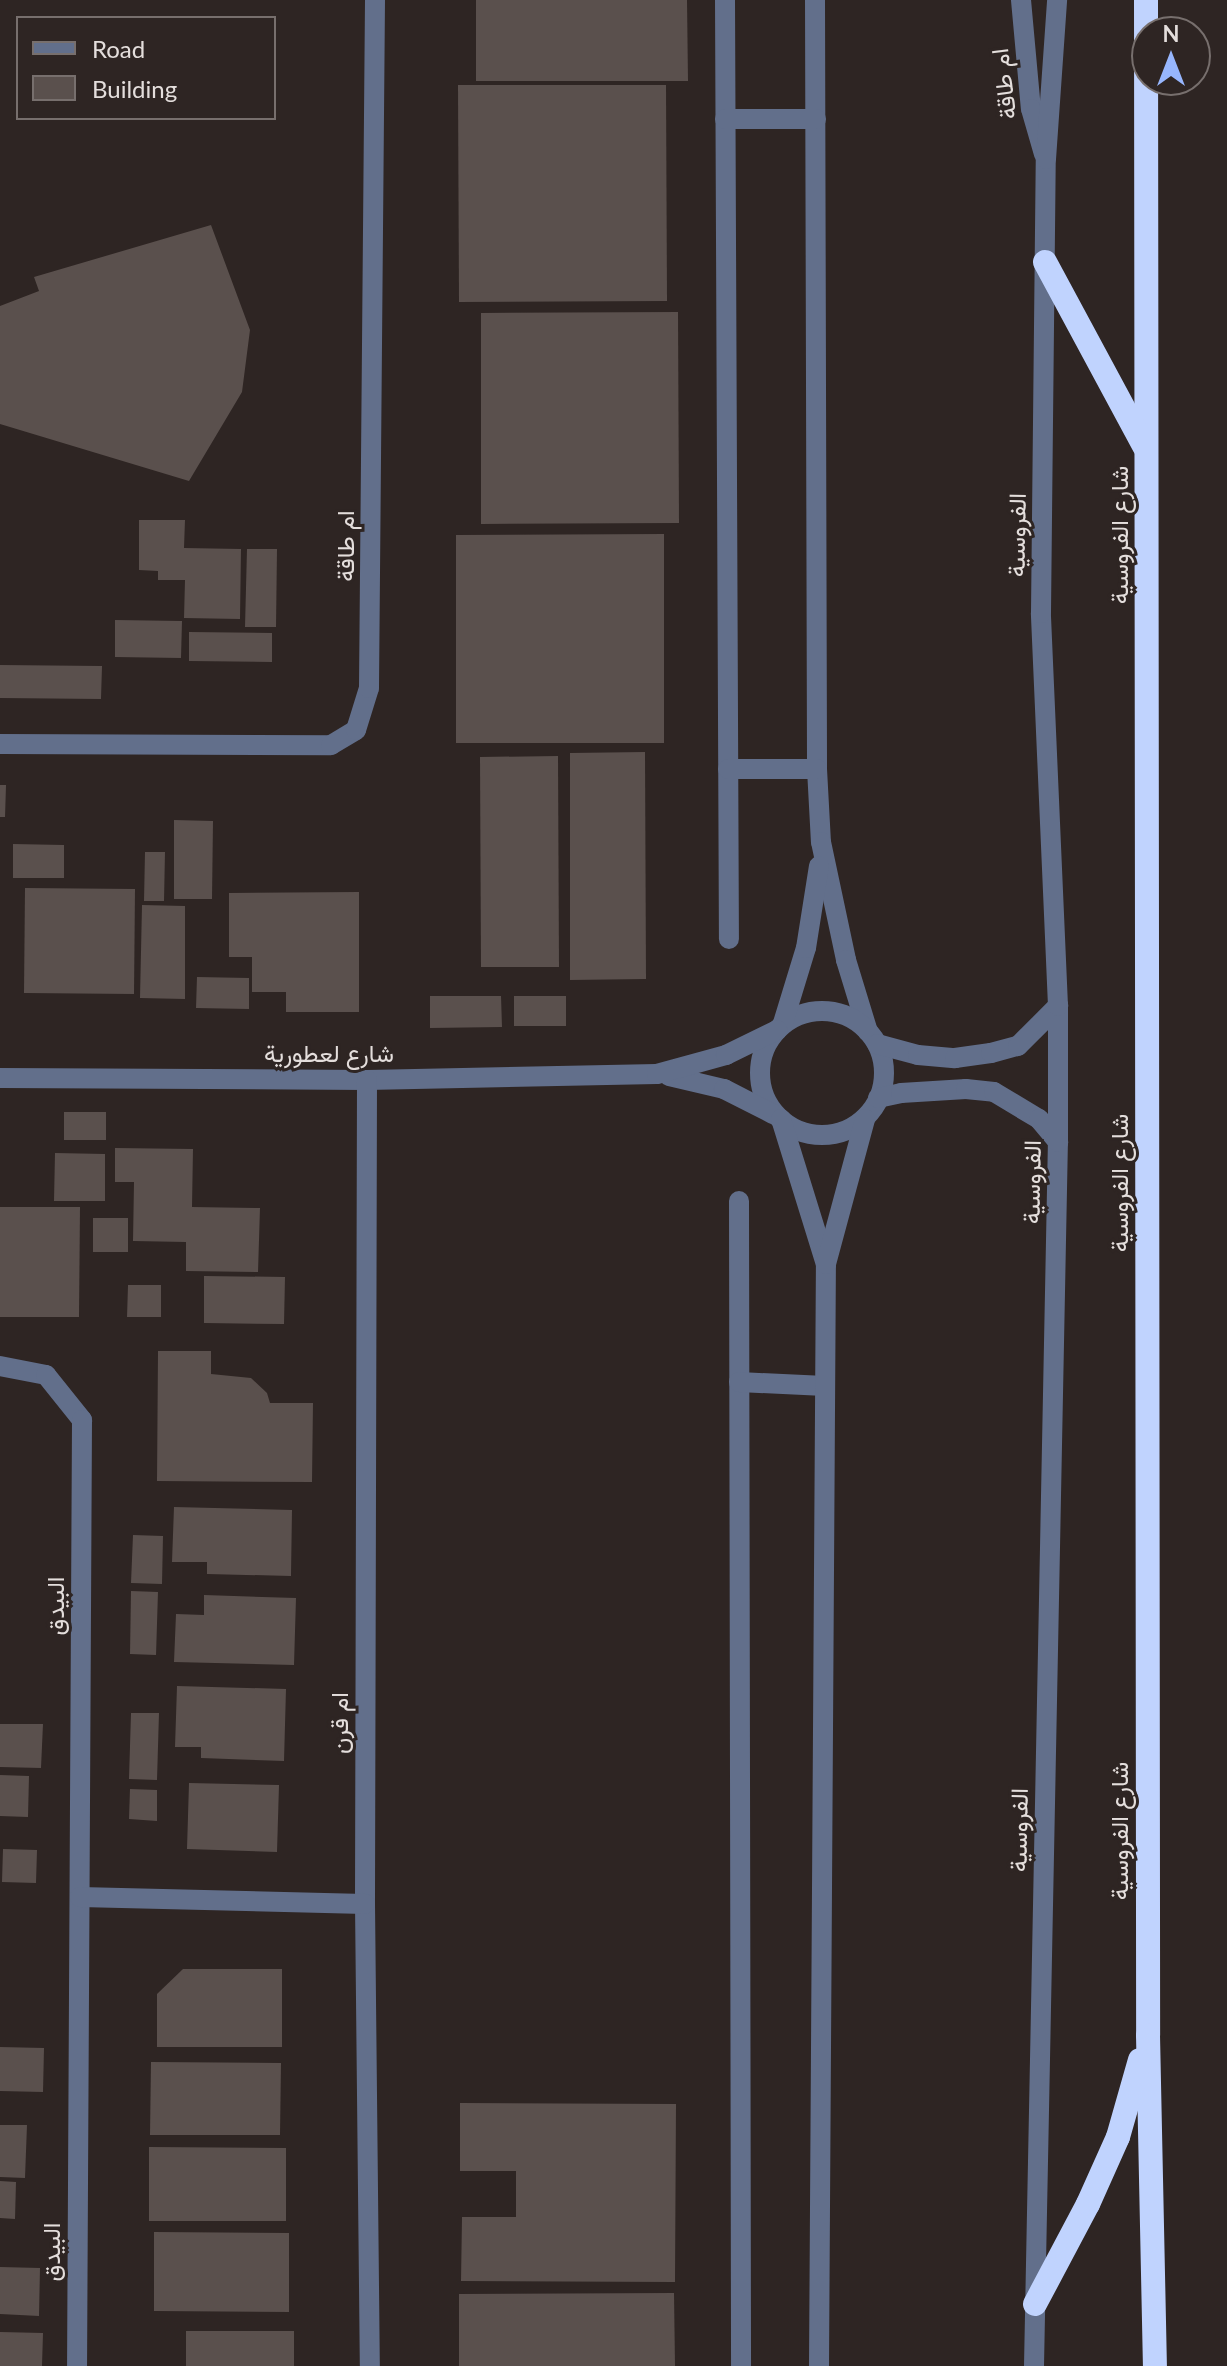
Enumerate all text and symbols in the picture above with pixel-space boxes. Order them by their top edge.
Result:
legend [16,16,276,120]
north arrow [1131,16,1211,96]
text: N [1163,20,1179,47]
text: Road [92,34,145,63]
street label: ام طاقة [984,47,1022,121]
text: Building [92,74,177,103]
street label: شارع الفروسية [1105,466,1133,604]
street label: الفروسية [1001,493,1031,577]
street label: ام طاقة [331,510,359,582]
street label: شارع لعطورية [264,1039,394,1067]
street label: شارع الفروسية [1105,1114,1133,1252]
street label: الفروسية [1016,1140,1046,1224]
street label: البيدق [41,1577,69,1635]
street label: ام قرن [325,1692,353,1754]
street label: شارع الفروسية [1105,1762,1133,1900]
street label: الفروسية [1003,1788,1033,1872]
street label: البيدق [37,2223,65,2281]

